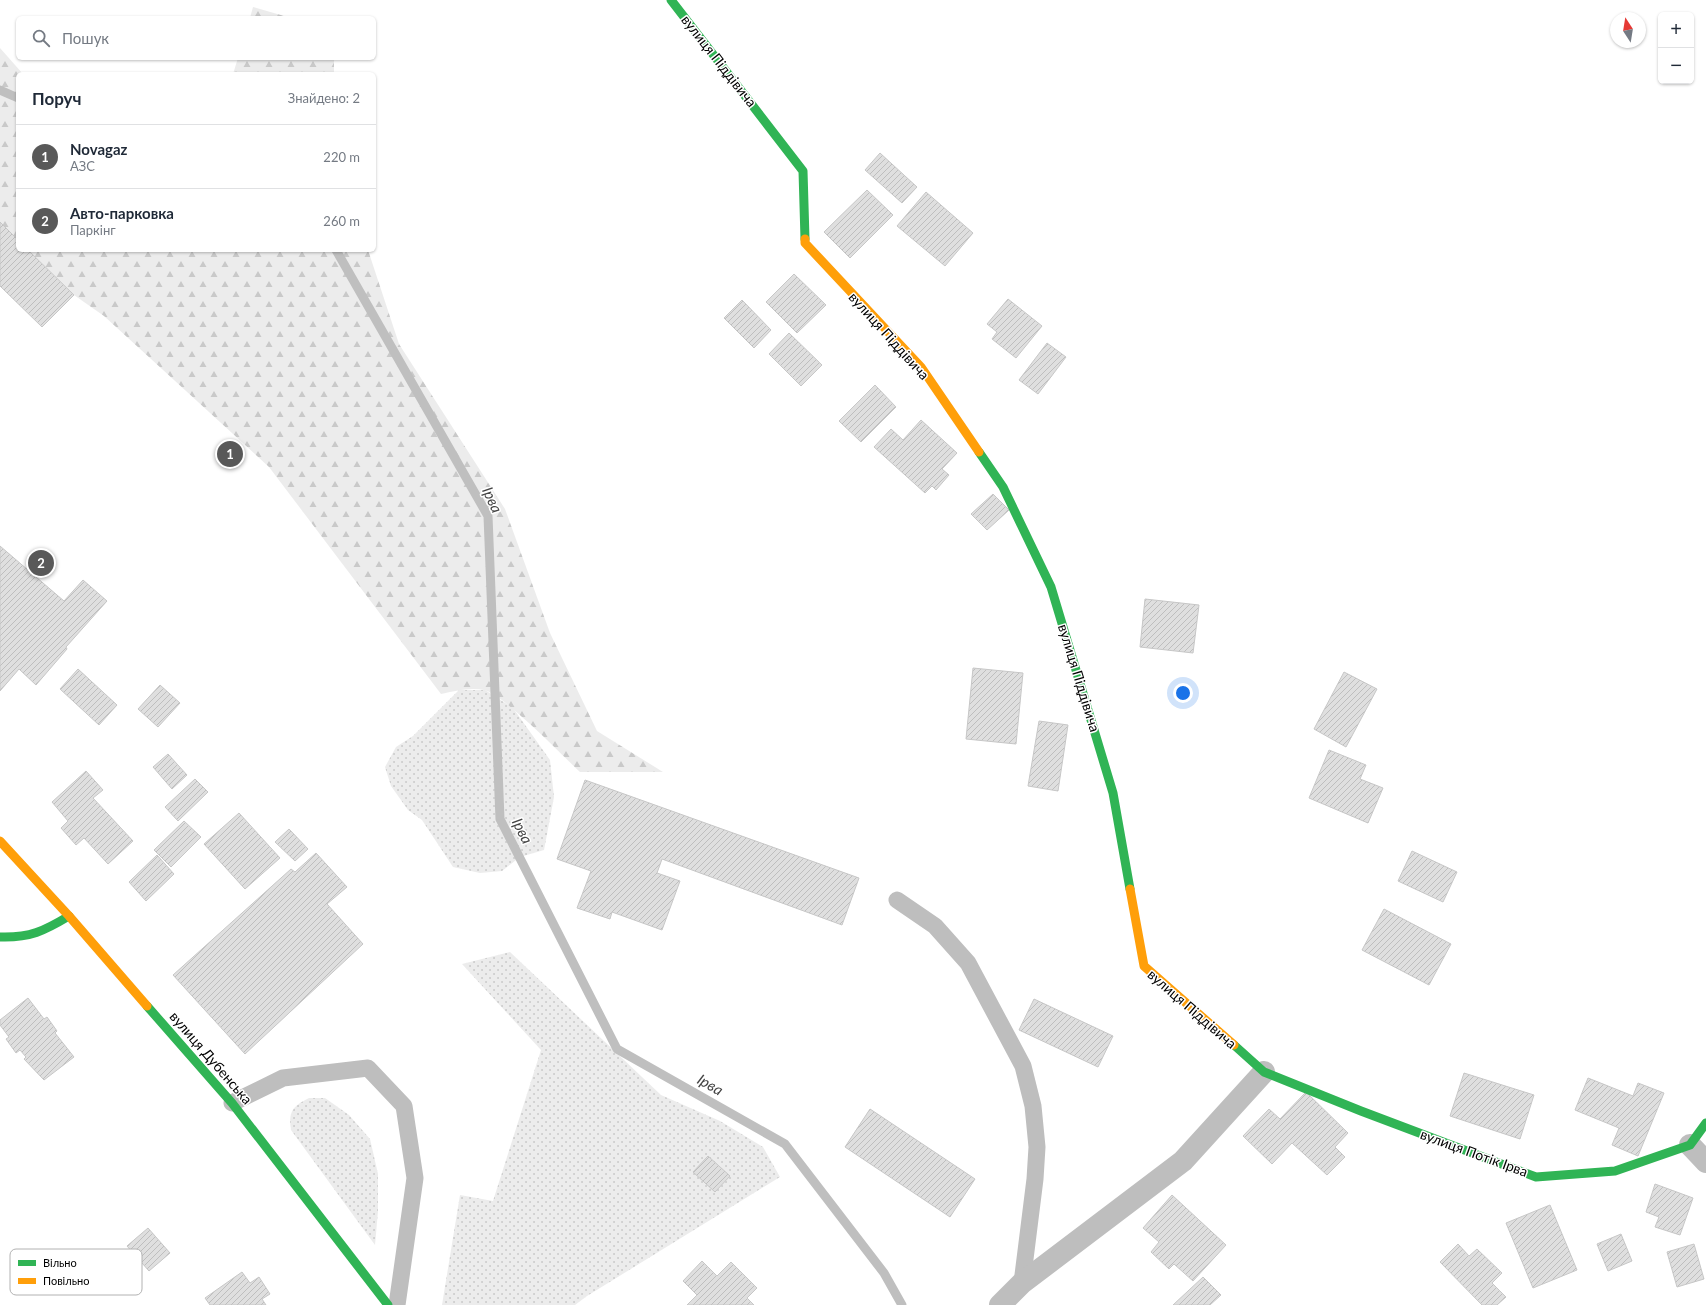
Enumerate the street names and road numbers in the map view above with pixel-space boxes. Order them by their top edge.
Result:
street label: вулиця Піддівича [678,11,761,110]
street label: вулиця Піддівича [846,288,933,383]
street label: вулиця Піддівича [1055,622,1104,734]
street label: вулиця Піддівича [1145,965,1240,1052]
street label: вулиця Дубенська [167,1008,256,1107]
street label: вулиця Потік Ірва [1418,1125,1530,1180]

